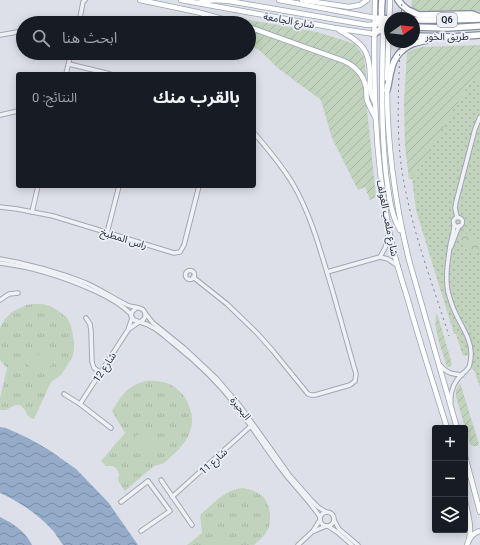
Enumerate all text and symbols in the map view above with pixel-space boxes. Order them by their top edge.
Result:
street label: شارع الجامعة [262,11,315,32]
north arrow [384,12,420,48]
road number: Q6 [437,13,457,27]
search box [16,16,256,60]
icon: search [30,27,52,49]
text: ابحث هنا [62,29,117,47]
street label: طريق الخور [424,31,469,43]
text: بالقرب منك [153,87,240,107]
text: النتائج: 0 [32,90,77,105]
street label: شارع ملعب الغولف [373,179,400,258]
street label: راس المطبخ [99,226,149,253]
street label: شارع 12 [91,350,120,385]
street label: البحيرة [227,395,253,423]
map controls [432,425,468,533]
button: + [432,425,468,461]
street label: شارع 11 [197,446,231,478]
button: − [432,461,468,497]
button: layers [432,497,468,533]

